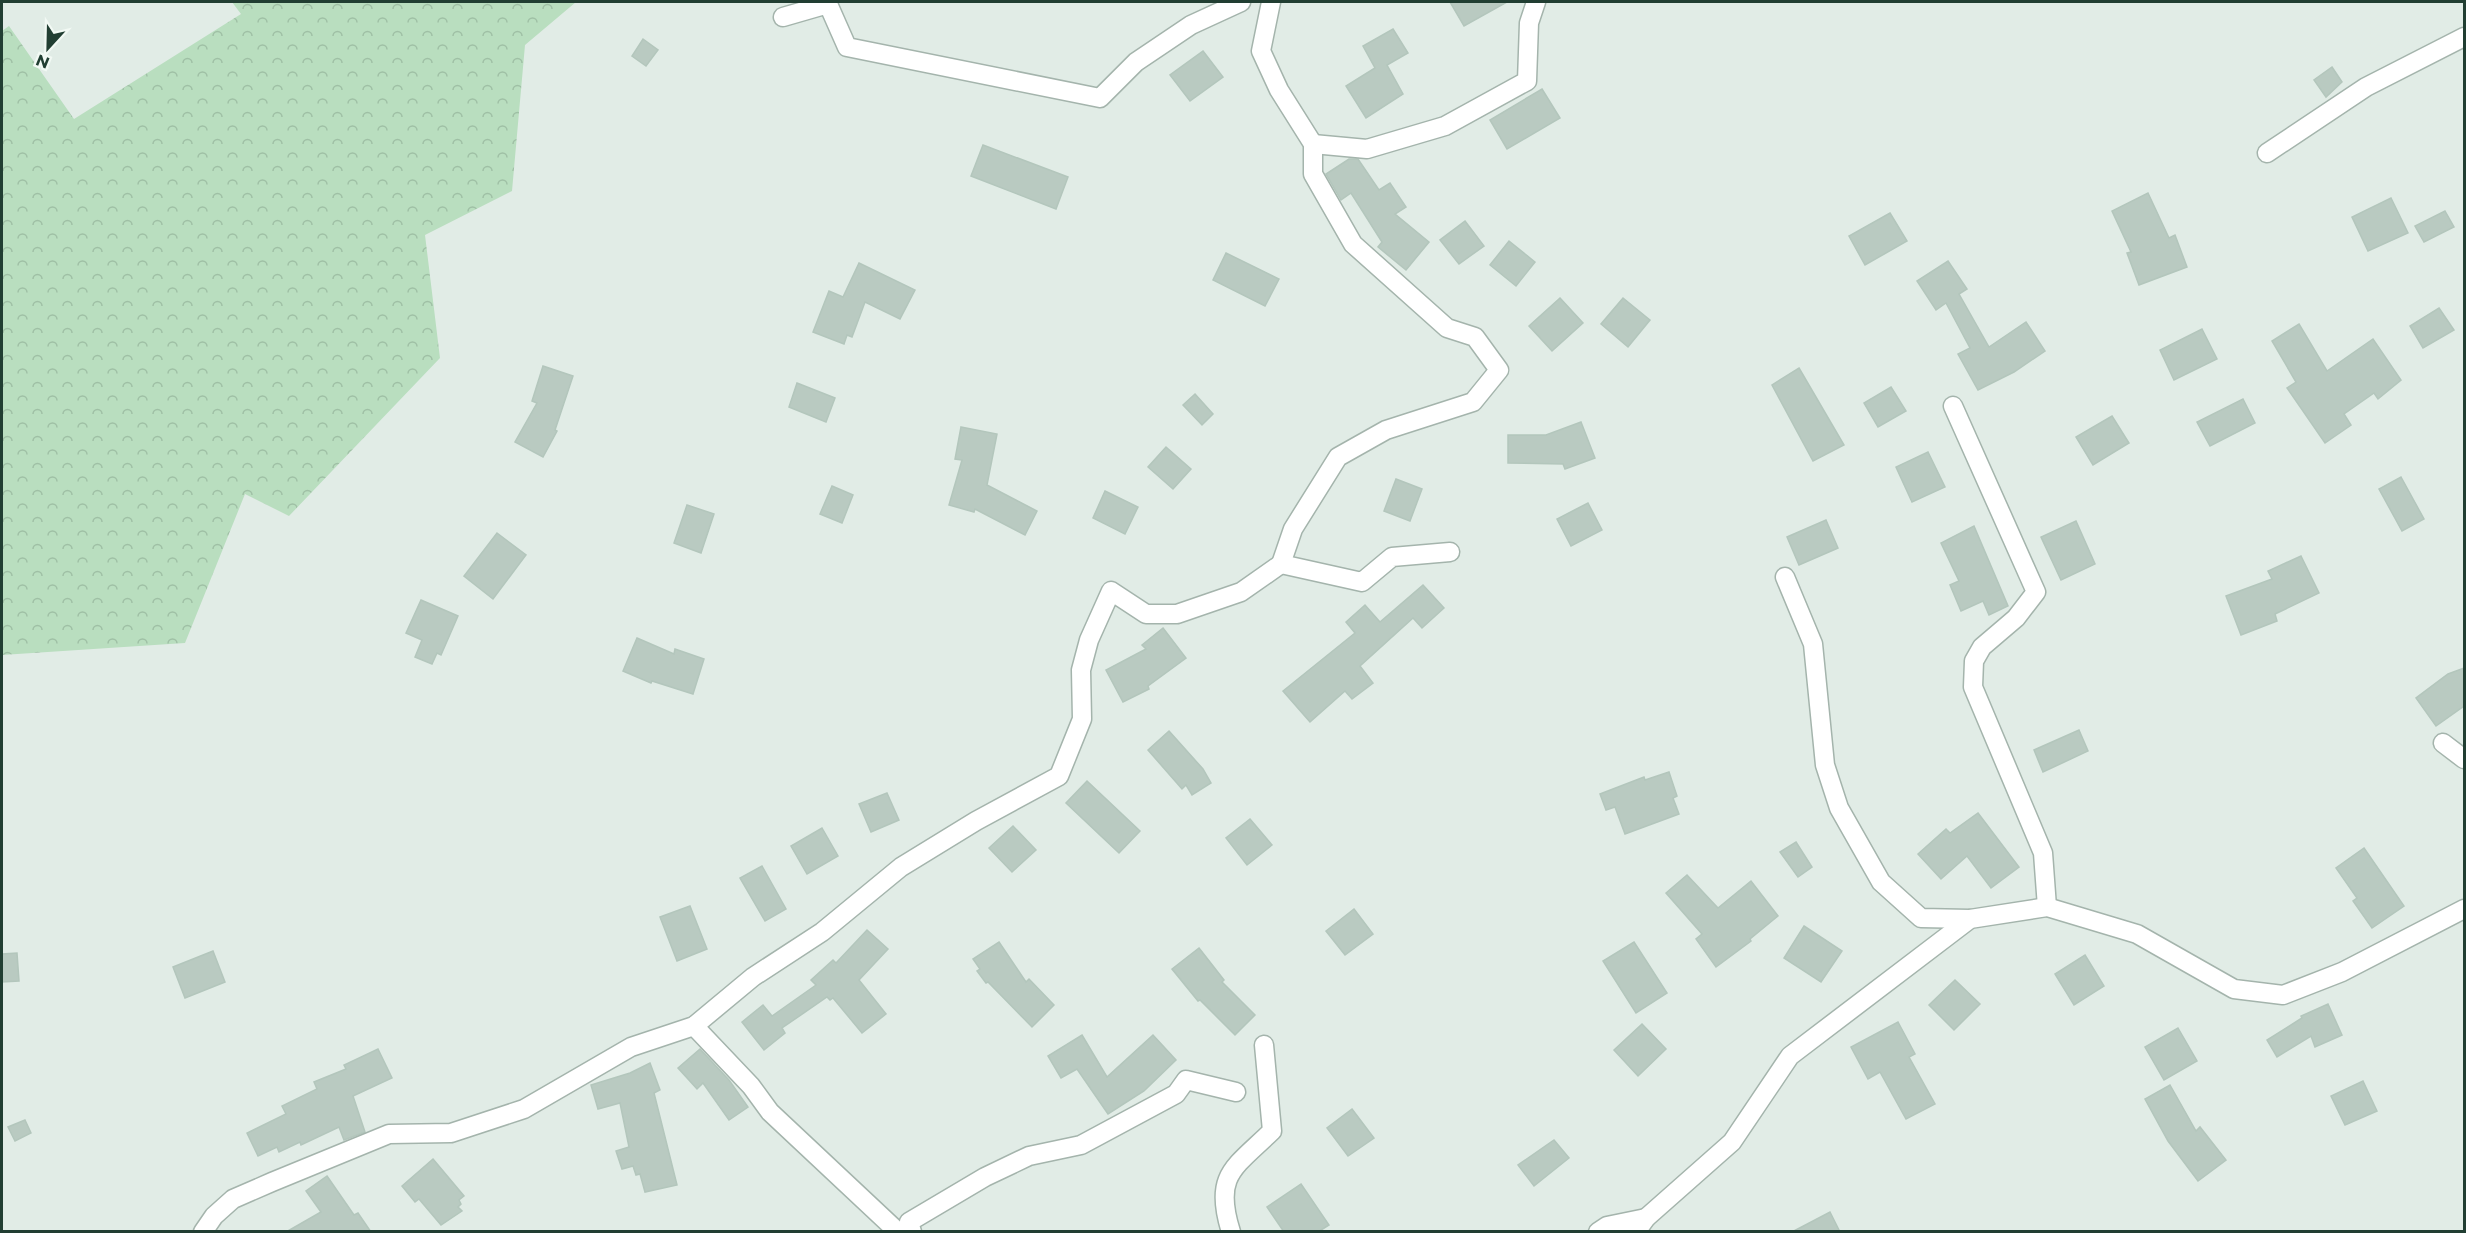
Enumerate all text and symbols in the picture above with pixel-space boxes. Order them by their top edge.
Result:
north arrow [18,18,78,78]
text: N [33,50,52,73]

